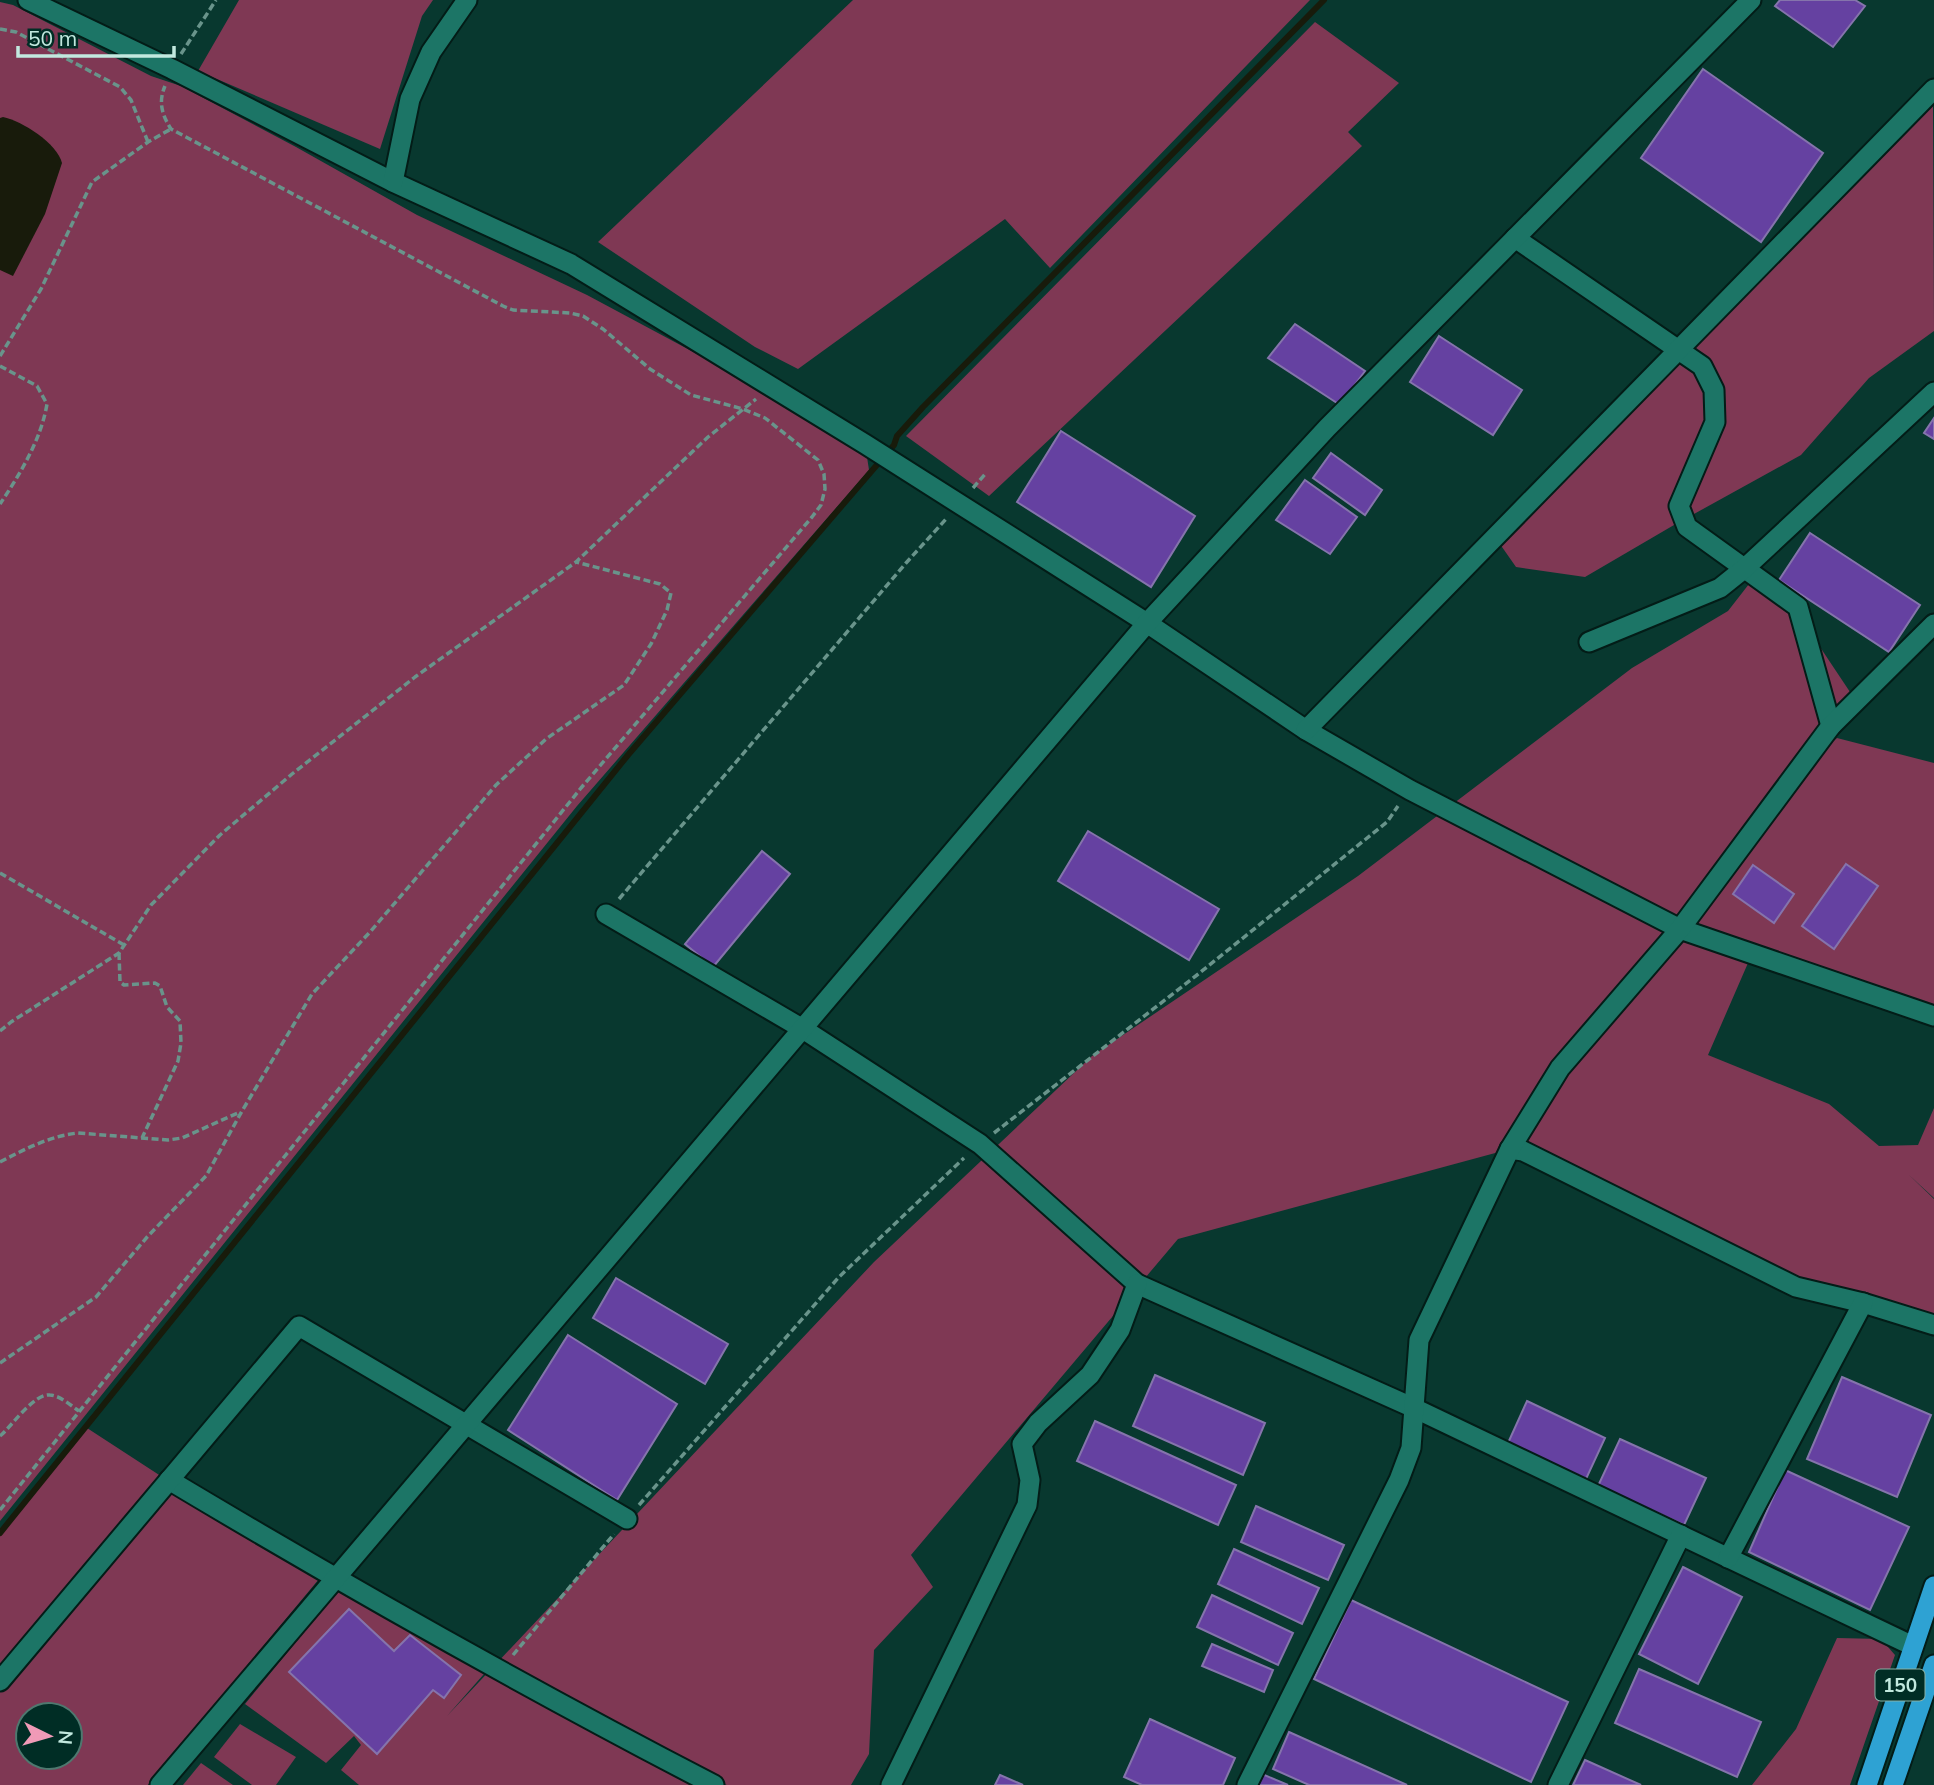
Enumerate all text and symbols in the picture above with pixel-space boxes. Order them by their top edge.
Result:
scale bar [18,14,173,58]
text: 50 m [28,25,77,51]
road number: 150 [1876,1670,1924,1700]
north arrow [14,1701,84,1771]
text: N [53,1729,79,1746]

